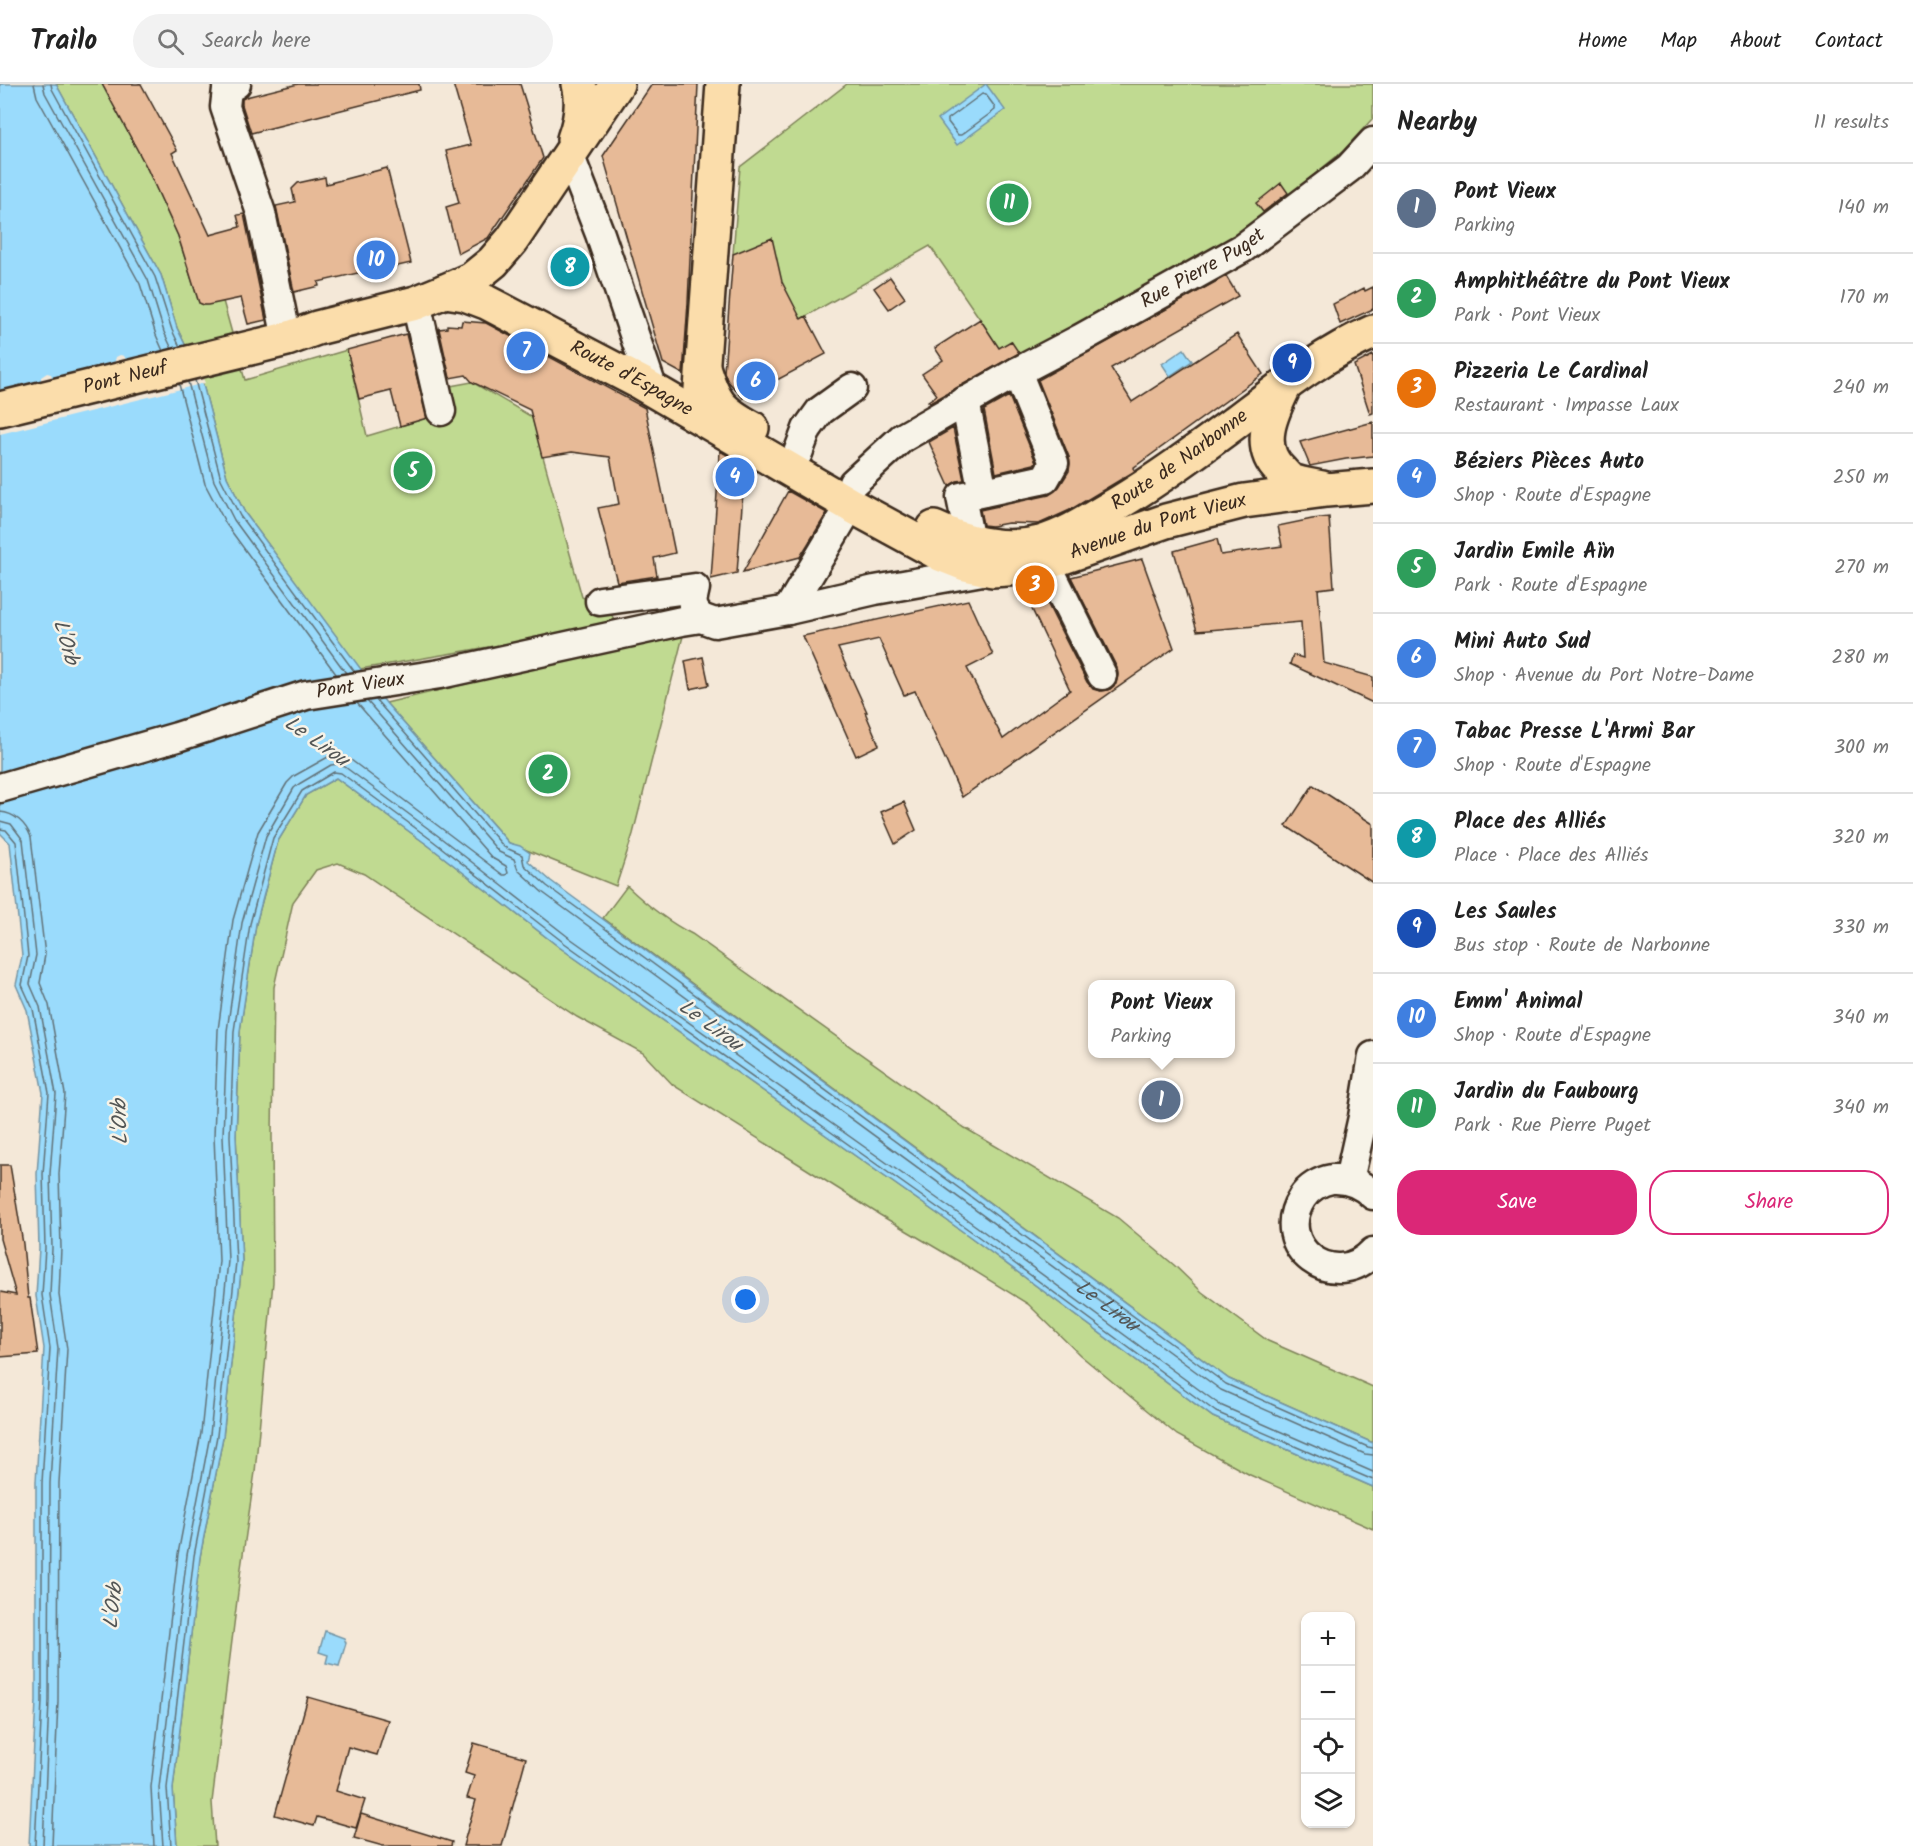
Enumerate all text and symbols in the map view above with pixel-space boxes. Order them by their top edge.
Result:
search box [133,14,553,68]
text: Trailo [30,19,97,64]
text: Search here [202,24,311,59]
icon: search [154,25,187,58]
text: Home [1578,25,1627,58]
text: Map [1660,25,1697,58]
text: About [1730,25,1781,58]
text: Contact [1814,25,1883,58]
text: Nearby [1397,102,1477,144]
text: 11 results [1814,107,1889,139]
text: Pont Vieux [1454,175,1556,210]
pin: 11 [990,180,1028,226]
text: 1 [1413,192,1420,224]
text: 140 m [1838,192,1889,224]
text: Parking [1454,210,1515,242]
street label: Rue Pierre Puget [1135,220,1273,318]
pin: 10 [356,238,395,282]
pin: 8 [550,244,590,290]
text: Amphithéâtre du Pont Vieux [1454,265,1730,300]
text: 2 [1411,282,1422,314]
text: 170 m [1840,282,1889,314]
text: Park · Pont Vieux [1454,300,1600,332]
pin: 7 [506,328,546,374]
street label: Route d'Espagne [564,332,699,426]
pin: 9 [1272,340,1312,386]
street label: Pont Neuf [80,352,173,404]
text: Pizzeria Le Cardinal [1454,355,1648,390]
pin: 6 [736,358,776,404]
text: 3 [1411,372,1422,404]
text: 240 m [1832,372,1889,404]
text: Restaurant · Impasse Laux [1454,390,1679,422]
street label: Route de Narbonne [1105,401,1256,520]
text: Béziers Pièces Auto [1454,445,1644,480]
pin: 5 [394,448,432,494]
pin: 4 [716,454,754,500]
text: 4 [1411,462,1422,494]
text: 250 m [1833,462,1889,494]
text: Shop · Route d'Espagne [1454,480,1651,512]
street label: Avenue du Pont Vieux [1065,485,1250,570]
text: Jardin Emile Aïn [1454,535,1615,570]
text: 5 [1411,552,1422,584]
text: 270 m [1834,552,1889,584]
pin: 3 [1016,562,1054,608]
text: Park · Route d'Espagne [1454,570,1647,602]
water label: L'Orb [43,616,88,670]
text: Mini Auto Sud [1454,625,1590,660]
text: 6 [1411,642,1422,674]
text: 280 m [1831,642,1889,674]
text: Shop · Avenue du Port Notre-Dame [1454,660,1754,692]
street label: Pont Vieux [314,664,407,709]
water label: Le Lirou [277,708,357,778]
text: Tabac Presse L'Armi Bar [1454,715,1694,750]
text: 7 [1412,732,1421,764]
text: 300 m [1834,732,1889,764]
text: Shop · Route d'Espagne [1454,750,1651,782]
pin: 2 [528,752,568,796]
text: Place des Alliés [1454,805,1606,840]
text: 8 [1411,822,1422,854]
text: 320 m [1832,822,1889,854]
text: Place · Place des Alliés [1454,840,1648,872]
text: Les Saules [1454,895,1556,930]
text: 9 [1411,912,1422,944]
text: 330 m [1832,912,1889,944]
text: Bus stop · Route de Narbonne [1454,930,1710,962]
popup [1088,980,1235,1058]
text: Emm' Animal [1454,985,1582,1020]
text: Pont Vieux [1111,986,1212,1021]
water label: Le Lirou [671,991,751,1062]
text: 10 [1408,1002,1425,1034]
text: 340 m [1833,1002,1889,1034]
text: Shop · Route d'Espagne [1454,1020,1651,1052]
text: Parking [1111,1021,1172,1053]
text: Jardin du Faubourg [1454,1075,1639,1110]
pin: 1 [1142,1078,1180,1122]
text: 11 [1410,1092,1423,1124]
text: 340 m [1833,1092,1889,1124]
water label: L'Orb [104,1097,138,1145]
text: Park · Rue Pierre Puget [1454,1110,1651,1142]
button: Save [1397,1170,1637,1235]
button: Share [1649,1170,1889,1235]
water label: Le Lirou [1068,1272,1148,1343]
your location [731,1285,760,1314]
water label: L'Orb [95,1580,133,1630]
map controls [1301,1612,1355,1828]
button: + [1301,1612,1355,1666]
button: − [1301,1666,1355,1720]
button: locate [1301,1720,1355,1774]
button: layers [1301,1774,1355,1828]

